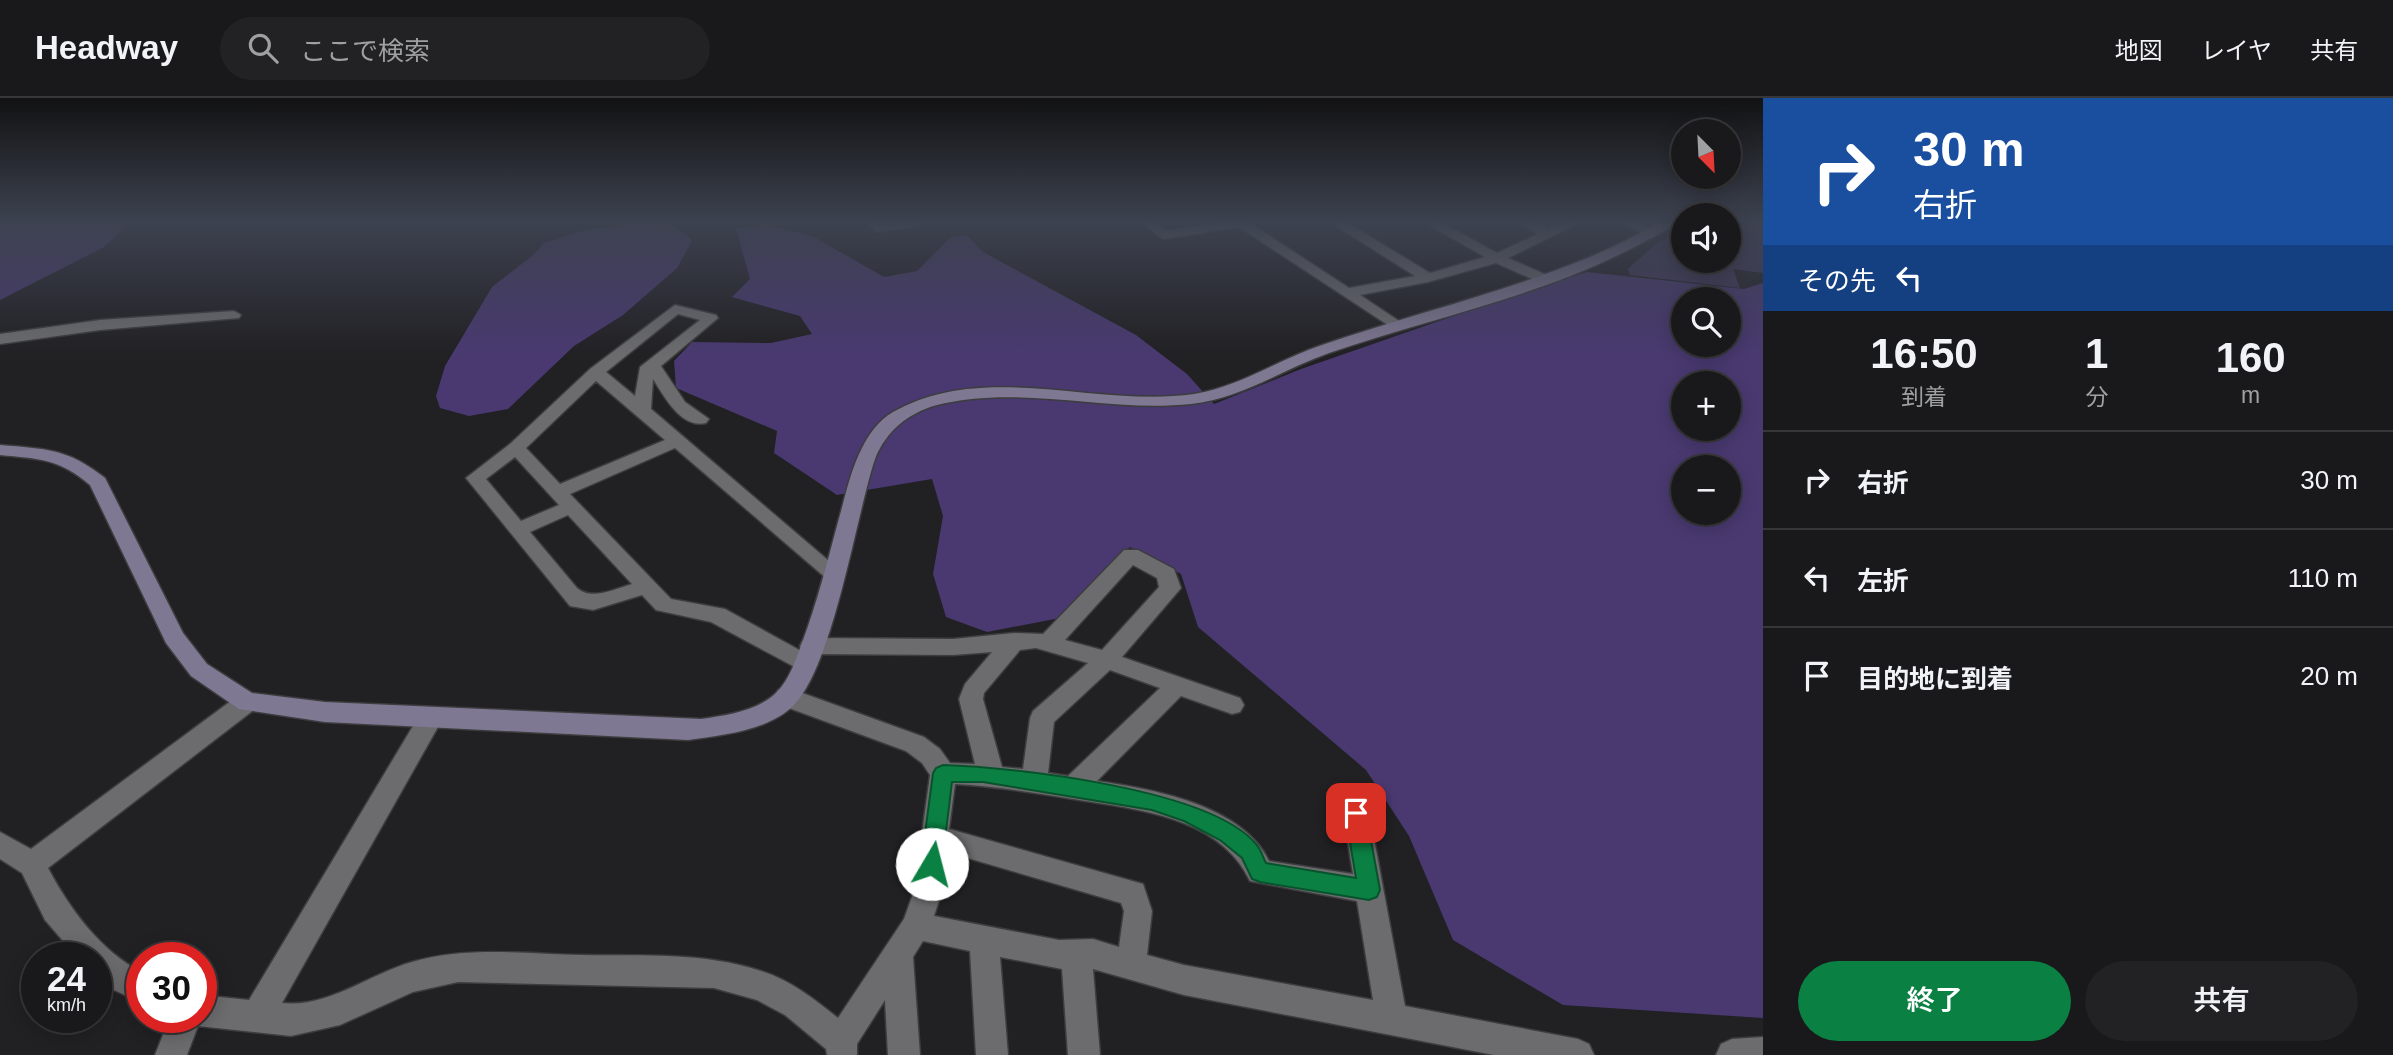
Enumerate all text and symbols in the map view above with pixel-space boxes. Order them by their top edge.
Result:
search box [220,17,710,80]
text: Headway [35,29,178,66]
icon: search [244,29,282,67]
text: ここで検索 [300,36,430,66]
text: 地図 [2115,37,2163,64]
text: レイヤ [2201,37,2272,64]
text: 共有 [2310,37,2358,64]
north arrow [1671,119,1741,189]
map controls [1671,119,1741,525]
text: 30 m [1913,122,2025,176]
icon: right [1798,126,1889,217]
text: 右折 [1913,187,1977,223]
button: sound [1671,203,1741,273]
icon: left [1890,259,1928,297]
text: その先 [1798,266,1876,296]
button: search [1671,287,1741,357]
text: 16:50 [1870,330,1978,377]
text: 1 [2085,330,2108,377]
text: 160 [2216,334,2286,381]
button: + [1671,371,1741,441]
text: m [2241,382,2260,408]
text: 到着 [1901,384,1947,410]
text: 分 [2085,384,2108,410]
button: − [1671,455,1741,525]
icon: right [1798,461,1836,499]
text: 30 m [2300,465,2358,495]
text: 右折 [1857,468,1909,498]
icon: left [1798,559,1836,597]
text: 110 m [2288,563,2358,593]
text: 左折 [1857,566,1909,596]
icon: arrive [1798,657,1836,695]
text: 20 m [2300,661,2358,691]
text: 目的地に到着 [1857,664,2013,694]
pin [1326,783,1386,843]
icon: arrive [1337,794,1375,832]
position arrow [895,827,969,901]
speed limit sign: 30 [126,942,217,1033]
text: 24 [47,959,86,998]
button: 終了 [1798,961,2071,1041]
button: 共有 [2085,961,2358,1041]
text: km/h [47,995,86,1015]

